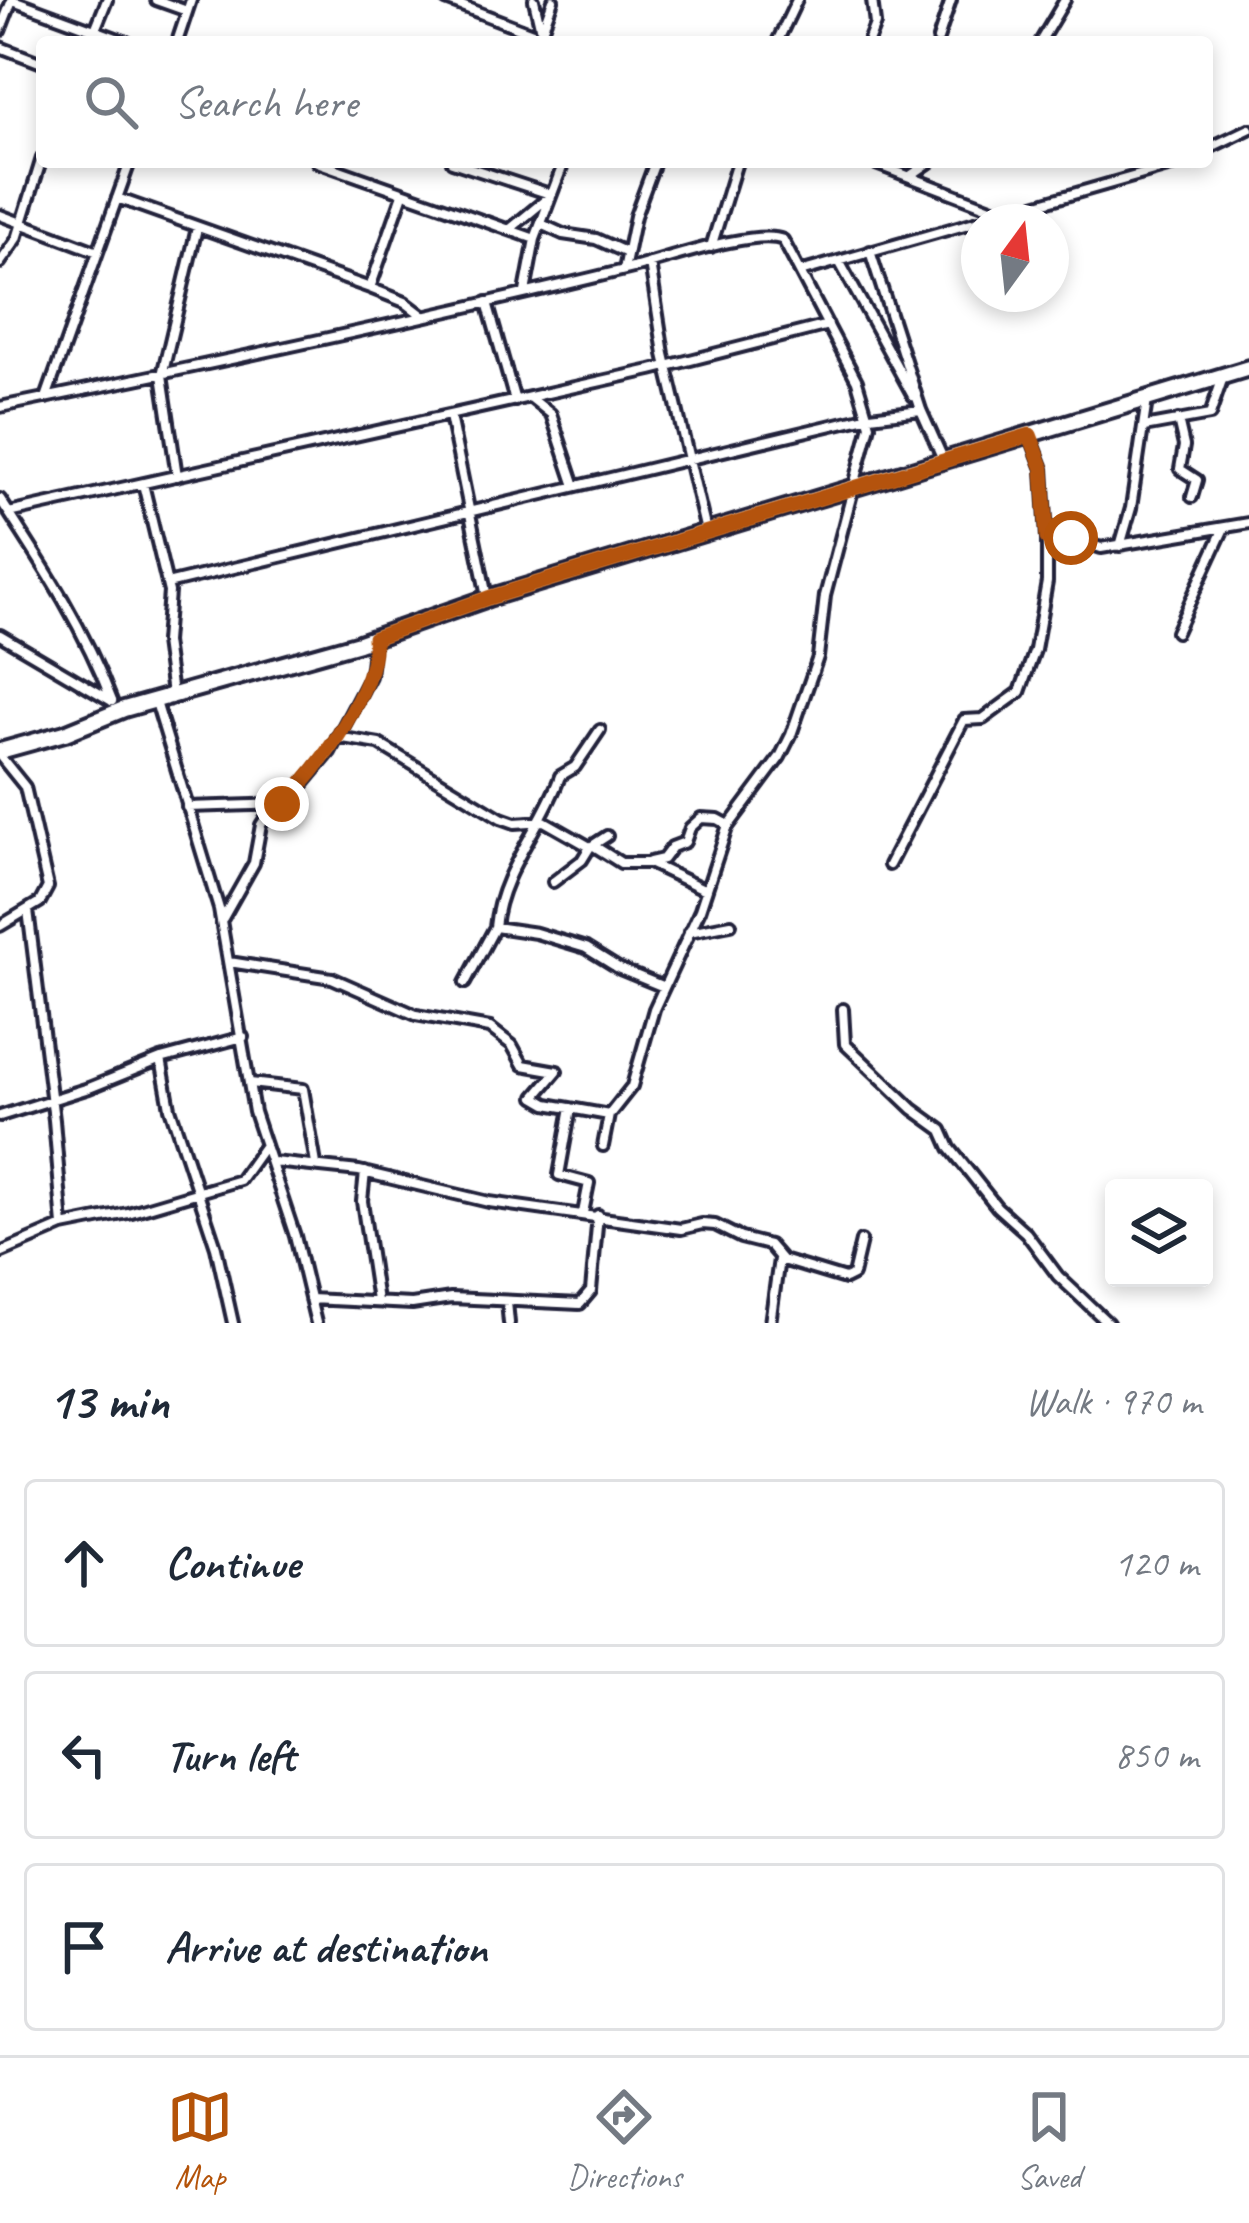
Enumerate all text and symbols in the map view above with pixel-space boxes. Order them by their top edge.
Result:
search box [36,36,1213,168]
icon: search [78,69,144,135]
text: Search here [174,74,357,131]
north arrow [961,204,1069,312]
route start [1044,511,1098,565]
route end [255,777,309,831]
map controls [1105,1179,1213,1287]
button: layers [1105,1179,1213,1287]
text: 13 min [48,1369,169,1433]
text: Walk · 970 m [1025,1377,1201,1426]
icon: ahead [51,1530,117,1596]
text: Continue [165,1535,299,1592]
text: 120 m [1114,1539,1198,1588]
icon: left [51,1722,117,1788]
text: Turn left [165,1727,295,1784]
text: 850 m [1114,1731,1198,1780]
icon: arrive [51,1914,117,1980]
text: Arrive at destination [165,1919,487,1976]
tab: Map [167,2084,233,2198]
tab: Directions [567,2084,682,2198]
tab: Saved [1016,2084,1082,2198]

